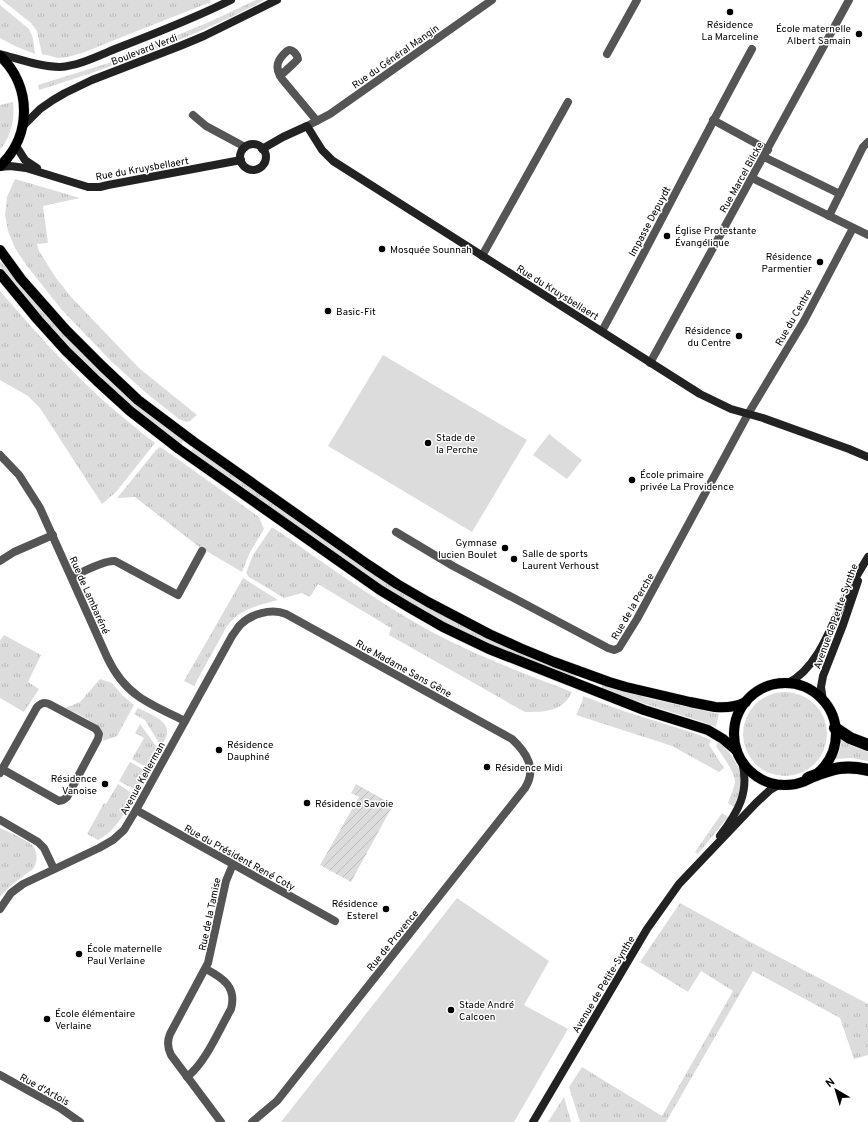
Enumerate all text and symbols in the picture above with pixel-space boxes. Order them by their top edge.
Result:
marker: Résidence La Marceline [725,7,735,17]
place label: Résidence La Marceline [702,19,758,44]
street label: Rue du Général Mangin [350,22,442,92]
place label: École maternelle Albert Samain [776,23,851,48]
marker: École maternelle Albert Samain [854,29,864,39]
street label: Boulevard Verdi [110,32,180,69]
street label: Rue Marcel Bilcke [717,140,767,215]
street label: Rue du Kruysbellaert [95,155,190,184]
street label: Impasse Depuydt [626,184,674,259]
place label: Église Protestante Évangélique [675,225,756,250]
marker: Église Protestante Évangélique [662,231,672,241]
marker: Mosquée Sounnah [377,244,387,254]
place label: Mosquée Sounnah [390,244,472,257]
place label: Résidence Parmentier [762,251,812,276]
marker: Résidence Parmentier [815,257,825,267]
street label: Rue du Kruysbellaert [514,263,601,324]
street label: Rue du Centre [773,287,816,348]
marker: Basic-Fit [323,306,333,316]
place label: Basic-Fit [336,306,376,319]
place label: Résidence du Centre [685,325,731,350]
marker: Résidence du Centre [734,331,744,341]
place label: Stade de la Perche [436,432,478,457]
marker: Stade de la Perche [423,438,433,448]
place label: École primaire privée La Providence [640,469,734,494]
marker: École primaire privée La Providence [627,475,637,485]
place label: Gymnase lucien Boulet [438,537,497,562]
marker: Gymnase lucien Boulet [500,543,510,553]
place label: Salle de sports Laurent Verhoust [522,548,599,573]
marker: Salle de sports Laurent Verhoust [509,554,519,564]
street label: Rue de Lambaréné [66,555,112,637]
street label: Avenue de Petite-Synthe [811,562,862,671]
street label: Rue de la Perche [609,571,658,642]
street label: Rue Madame Sans Gêne [353,637,454,701]
place label: Résidence Dauphiné [227,739,273,764]
street label: Avenue Kellerman [118,740,169,818]
marker: Résidence Dauphiné [214,745,224,755]
marker: Résidence Midi [482,762,492,772]
place label: Résidence Midi [495,762,562,775]
place label: Résidence Vanoise [51,773,97,798]
marker: Résidence Vanoise [100,779,110,789]
marker: Résidence Savoie [302,798,312,808]
place label: Résidence Savoie [315,798,394,811]
street label: Rue du Président René Coty [181,822,297,894]
street label: Rue de la Tamise [196,877,225,952]
place label: Résidence Esterel [332,898,378,923]
marker: Résidence Esterel [381,904,391,914]
street label: Rue de Provence [364,908,422,974]
street label: Avenue de Petite-Synthe [570,934,639,1036]
place label: École maternelle Paul Verlaine [87,943,162,968]
marker: École maternelle Paul Verlaine [74,949,84,959]
place label: Stade André Calcoen [459,999,514,1024]
marker: Stade André Calcoen [446,1005,456,1015]
place label: École élémentaire Verlaine [55,1008,135,1033]
marker: École élémentaire Verlaine [42,1014,52,1024]
north arrow [816,1070,856,1110]
street label: Rue d'Artois [17,1071,72,1109]
text: N [823,1075,838,1091]

